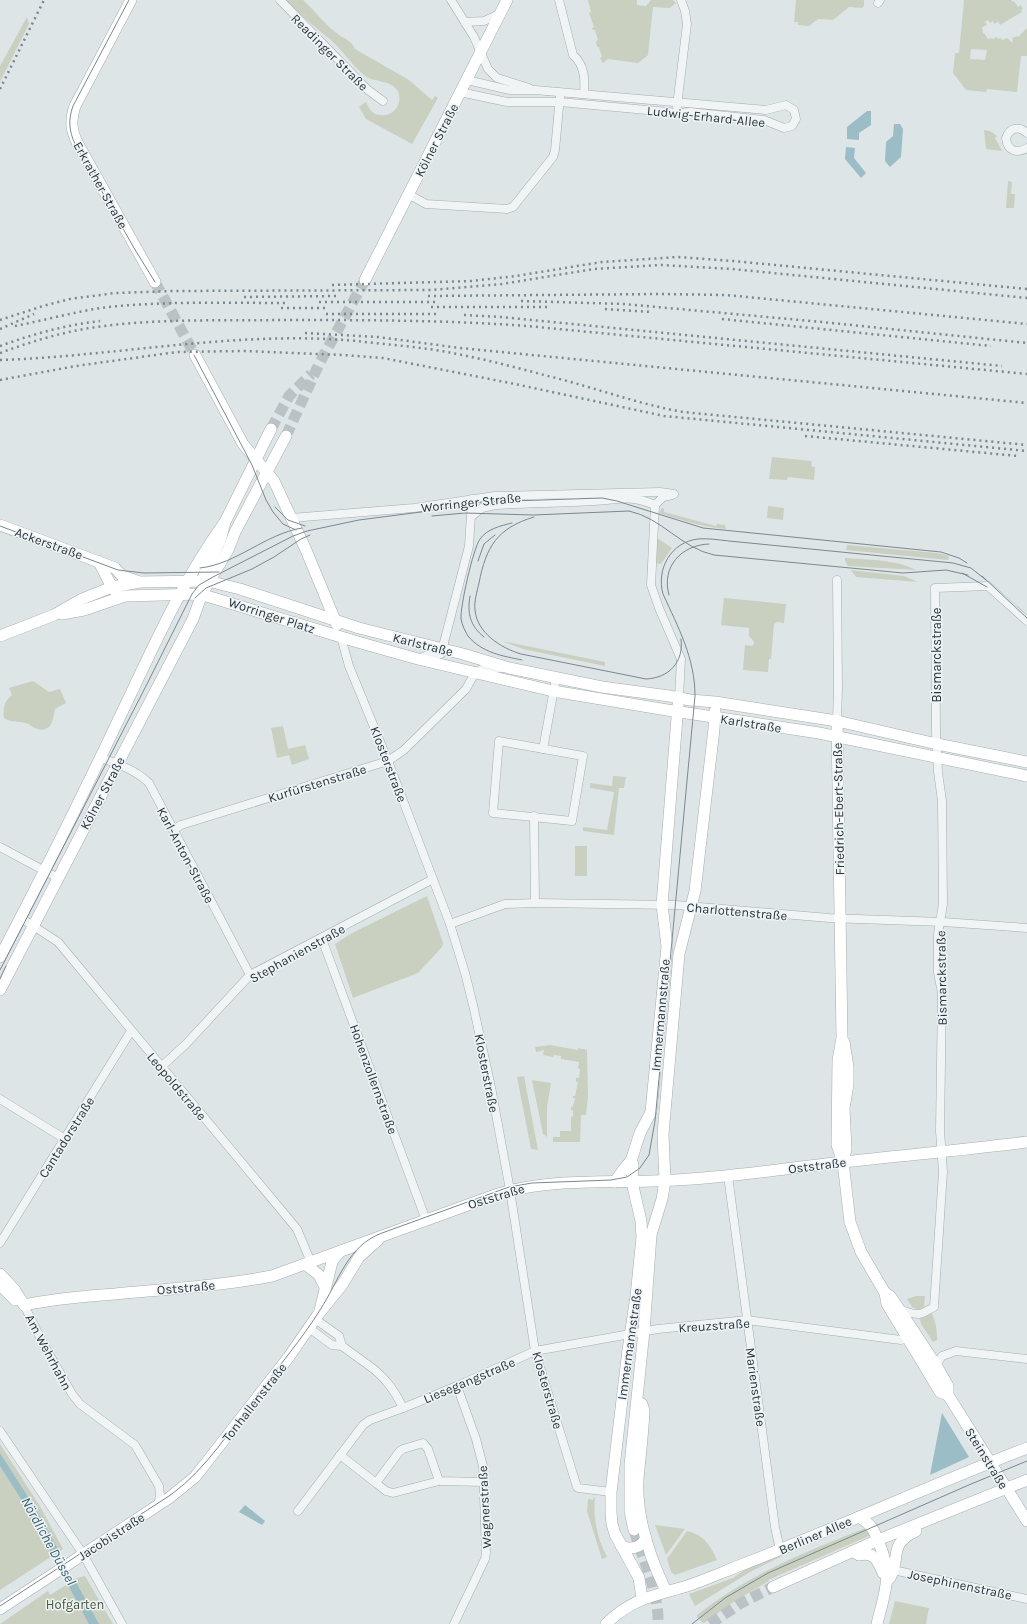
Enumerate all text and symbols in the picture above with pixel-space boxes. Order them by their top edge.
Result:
street label: Readinger Straße [288,11,371,94]
street label: Kölner Straße [412,101,461,179]
street label: Ludwig-Erhard-Allee [646,103,766,130]
street label: Erkrather Straße [70,139,131,232]
street label: Worringer Straße [420,490,522,515]
street label: Ackerstraße [13,524,85,563]
street label: Worringer Platz [227,594,317,637]
street label: Bismarckstraße [929,607,944,703]
street label: Karlstraße [391,630,455,659]
street label: Karlstraße [719,711,783,736]
street label: Klosterstraße [367,724,410,804]
street label: Friedrich-Ebert-Straße [830,742,847,875]
street label: Kölner Straße [77,754,128,832]
street label: Kurfürstenstraße [266,761,368,806]
street label: Karl-Anton-Straße [154,805,217,906]
street label: Charlottenstraße [686,900,788,923]
street label: Stephanienstraße [247,921,348,986]
street label: Bismarckstraße [933,930,950,1026]
street label: Immermannstraße [648,958,673,1072]
street label: Hohenzollernstraße [347,1022,401,1137]
street label: Klosterstraße [472,1032,502,1114]
street label: Leopoldstraße [144,1049,210,1124]
street label: Cantadorstraße [35,1094,98,1181]
street label: Oststraße [787,1154,847,1176]
street label: Oststraße [466,1181,527,1212]
street label: Oststraße [156,1277,216,1298]
street label: Immermannstraße [614,1287,645,1401]
street label: Am Wehrhahn [22,1312,75,1393]
street label: Kreuzstraße [678,1315,751,1335]
street label: Marienstraße [743,1347,769,1428]
street label: Klosterstraße [529,1350,566,1431]
street label: Liesegangstraße [421,1354,518,1407]
street label: Tonhallenstraße [219,1360,290,1445]
street label: Steinstraße [962,1425,1011,1492]
street label: Wagnerstraße [475,1465,494,1549]
water label: Nördliche Düssel [17,1494,80,1589]
street label: Jacobistraße [75,1509,148,1563]
street label: Berliner Allee [777,1513,854,1557]
street label: Josephinenstraße [907,1566,1013,1603]
park label: Hofgarten [46,1597,104,1612]

